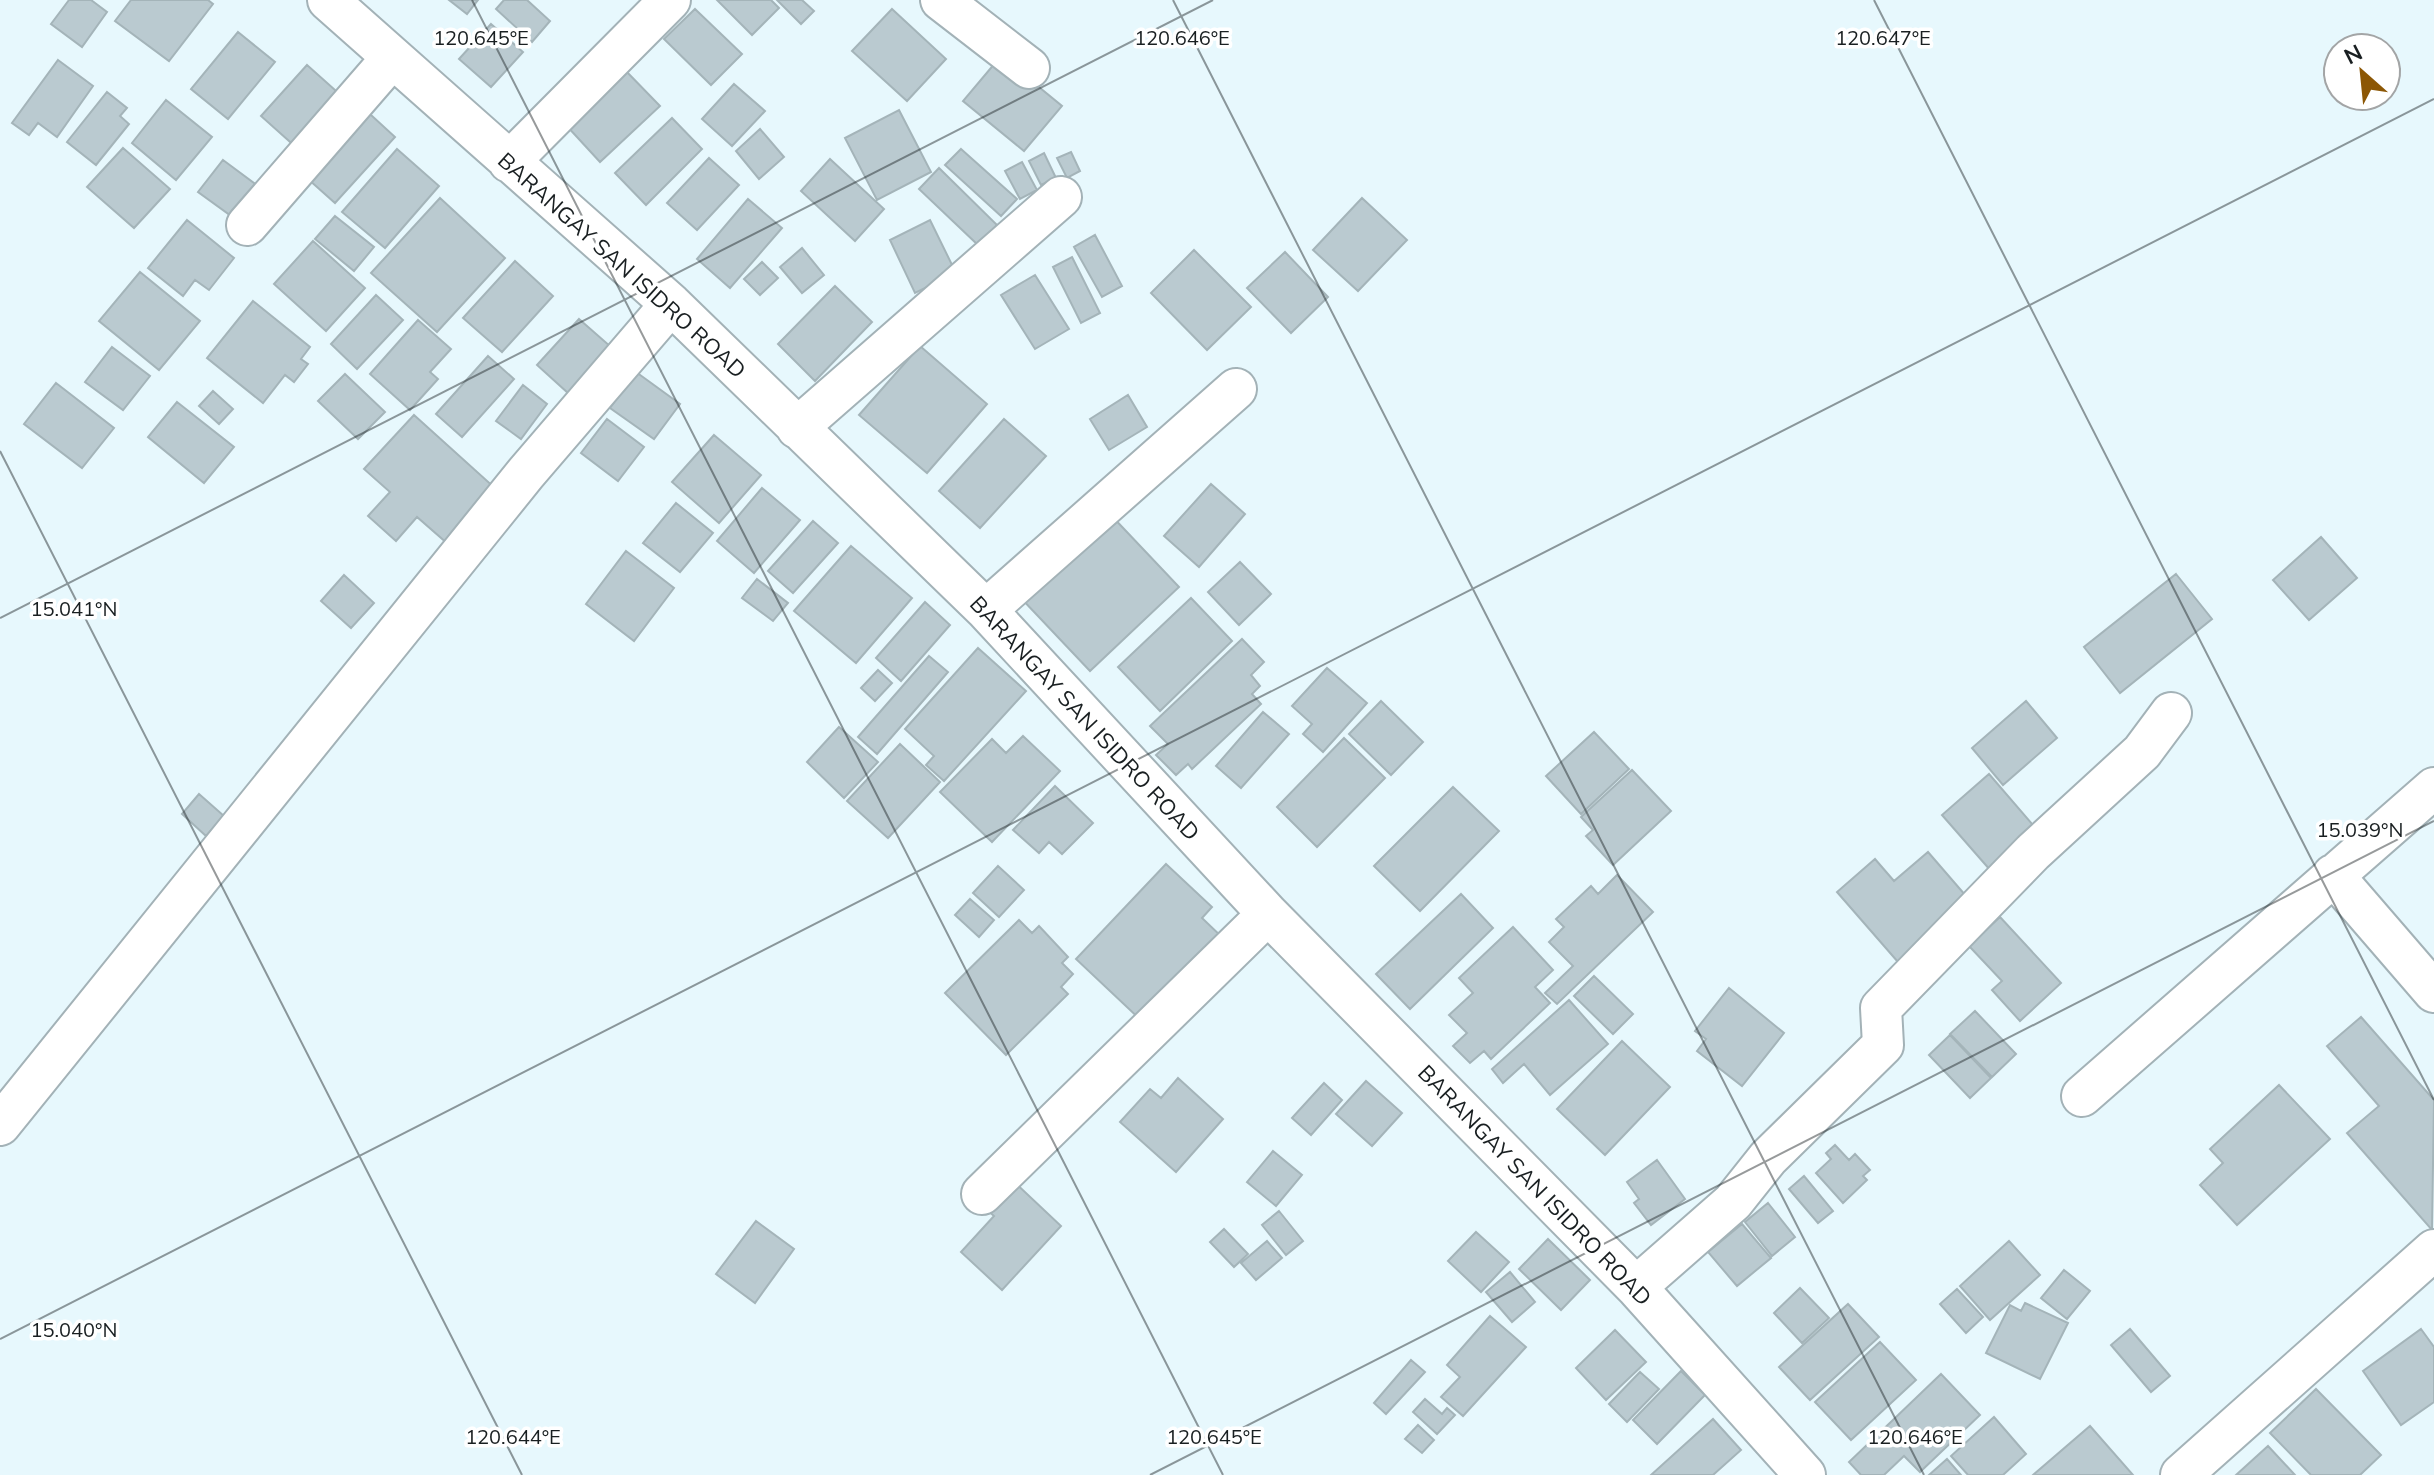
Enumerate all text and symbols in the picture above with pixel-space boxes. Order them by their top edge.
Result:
text: 120.645°E [433,25,529,50]
text: 120.646°E [1134,25,1230,50]
text: 120.647°E [1835,25,1931,50]
north arrow [2322,32,2402,112]
text: N [2339,38,2367,70]
street label: BARANGAY SAN ISIDRO ROAD [492,146,752,384]
street label: BARANGAY SAN ISIDRO ROAD [964,590,1206,846]
text: 15.041°N [31,596,117,621]
text: 15.039°N [2317,817,2403,842]
street label: BARANGAY SAN ISIDRO ROAD [1412,1059,1658,1311]
text: 15.040°N [31,1317,117,1342]
text: 120.644°E [465,1424,561,1449]
text: 120.645°E [1166,1424,1262,1449]
text: 120.646°E [1867,1424,1963,1449]

